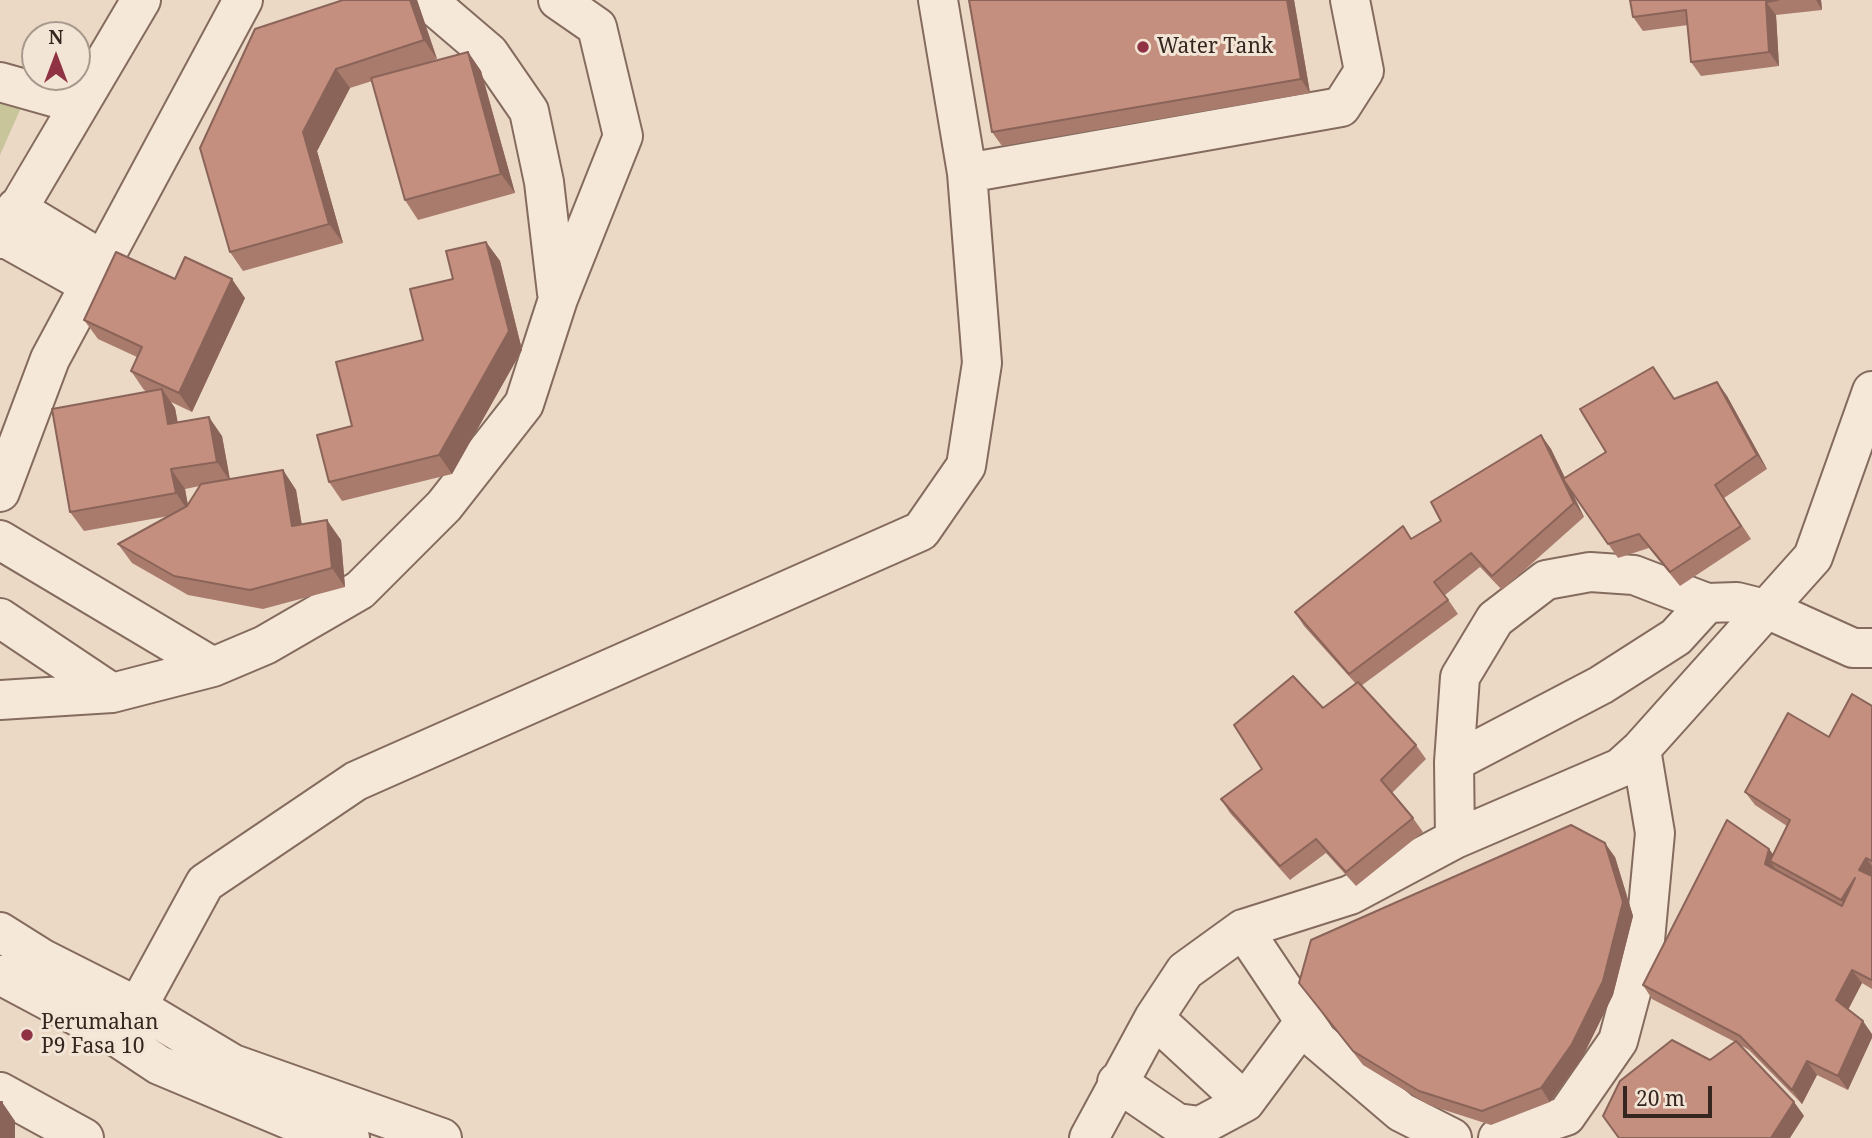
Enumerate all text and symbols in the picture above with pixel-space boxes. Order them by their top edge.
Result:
north arrow [21,21,91,91]
text: N [49,24,63,50]
place label: Water Tank [1157,34,1273,60]
marker: Water Tank [1135,39,1151,55]
place label: Perumahan P9 Fasa 10 [41,1010,159,1060]
marker: Perumahan P9 Fasa 10 [19,1027,35,1043]
scale bar [1627,1072,1716,1116]
text: 20 m [1636,1084,1685,1112]

